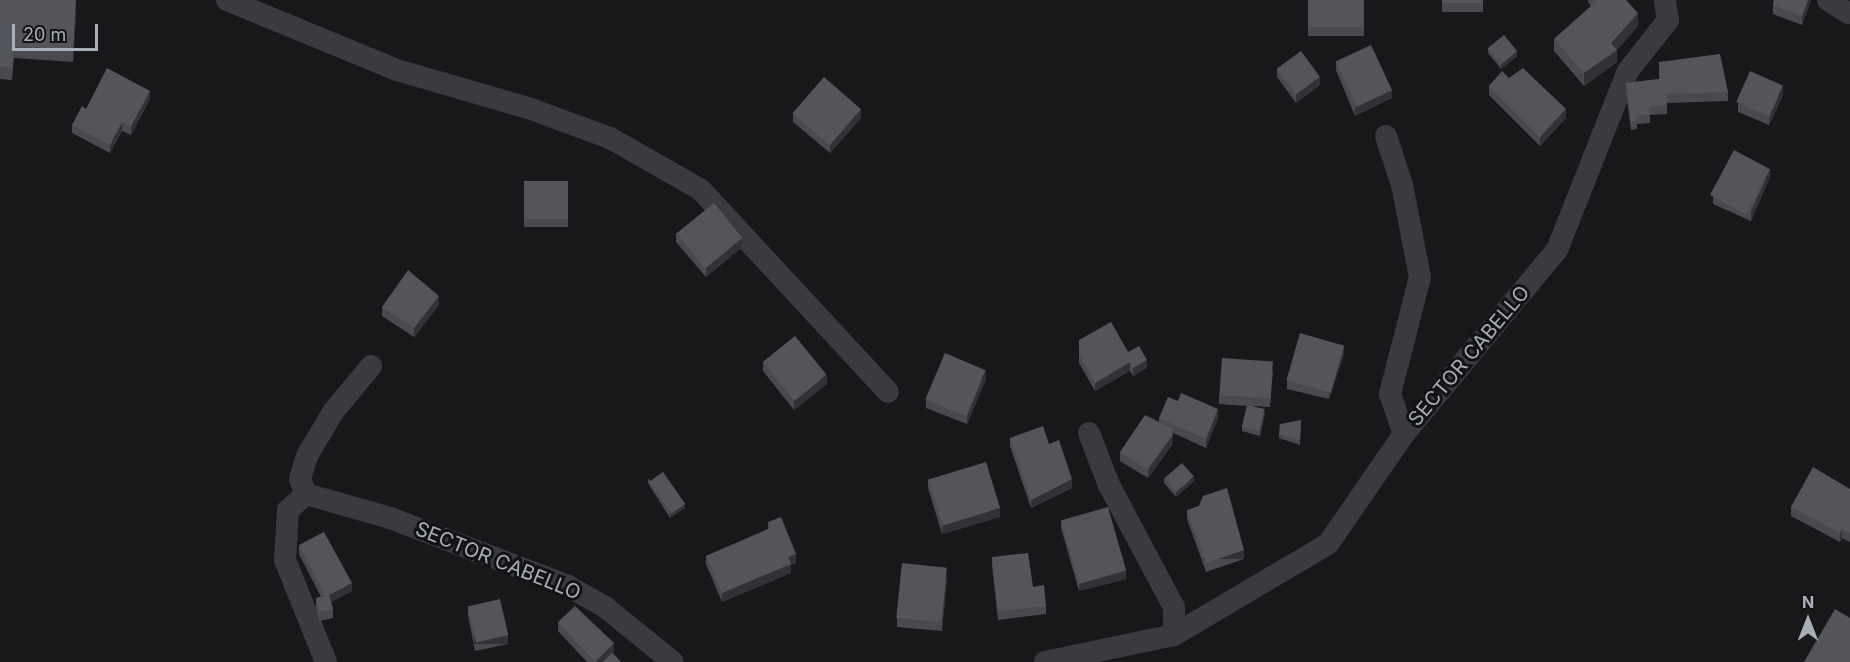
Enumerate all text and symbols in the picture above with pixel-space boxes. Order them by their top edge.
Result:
scale bar [15,12,100,50]
text: 20 m [23,24,66,45]
street label: SECTOR CABELLO [1403,281,1535,431]
street label: SECTOR CABELLO [412,517,584,605]
north arrow [1778,590,1838,650]
text: N [1802,592,1814,612]

